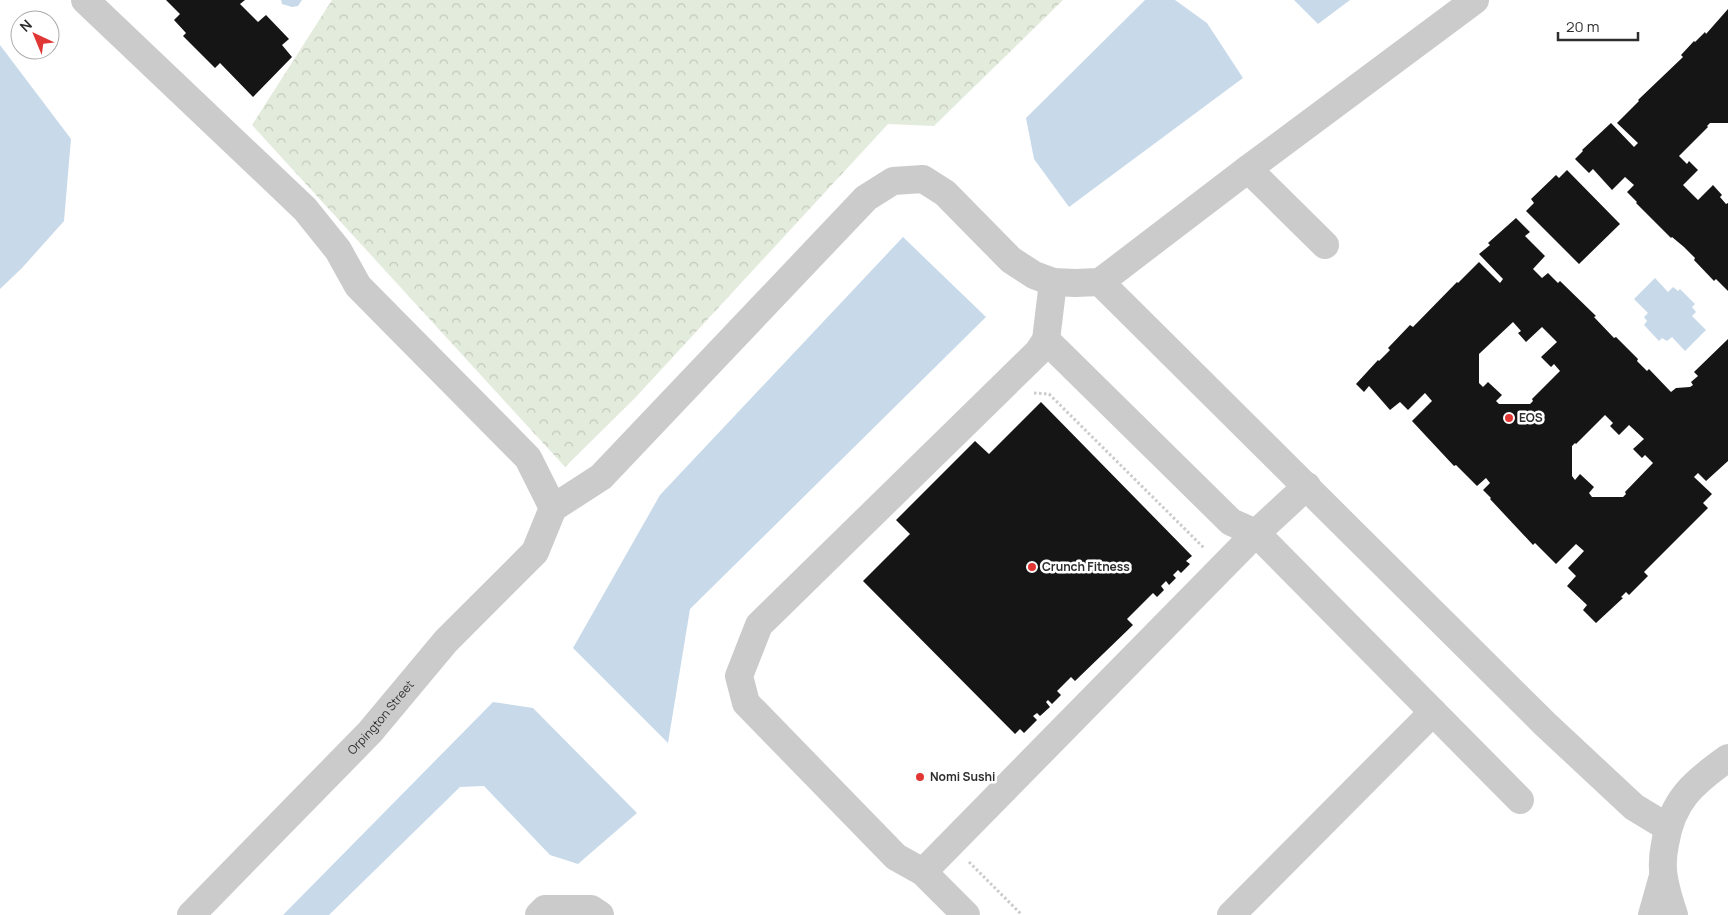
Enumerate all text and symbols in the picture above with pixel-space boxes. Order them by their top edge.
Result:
north arrow [10,10,60,60]
scale bar [1558,10,1638,42]
text: N [15,15,36,36]
text: 20 m [1566,16,1599,37]
place label: EOS [1519,409,1543,426]
marker: EOS [1503,412,1515,424]
place label: Crunch Fitness [1042,558,1130,575]
marker: Crunch Fitness [1026,561,1038,573]
street label: Orpington Street [343,676,418,758]
place label: Nomi Sushi [930,768,995,785]
marker: Nomi Sushi [914,771,926,783]

